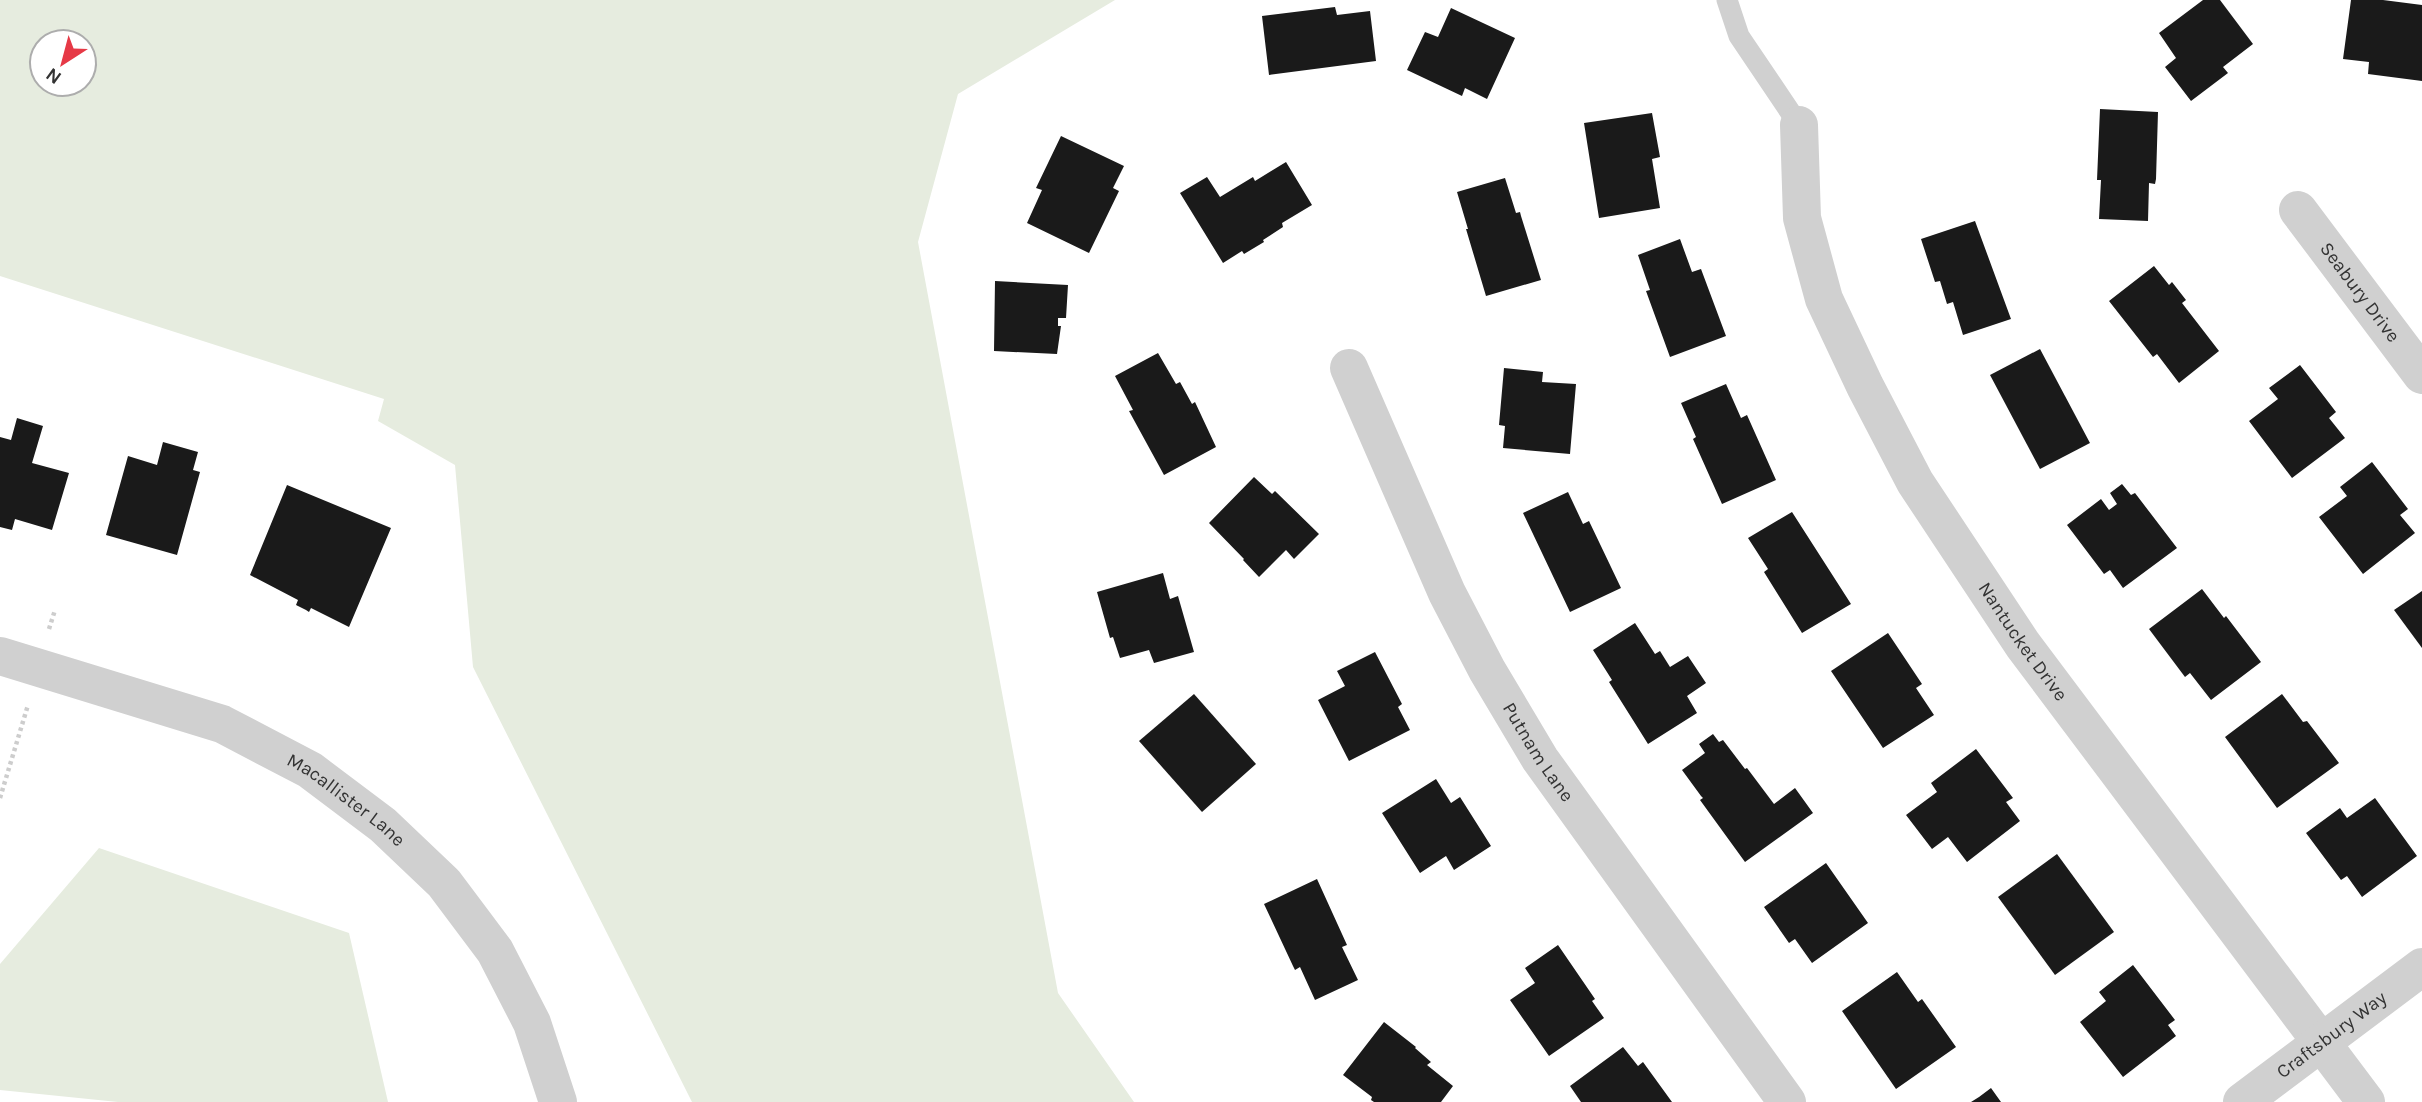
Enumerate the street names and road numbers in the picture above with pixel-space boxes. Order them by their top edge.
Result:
street label: Seabury Drive [2315,238,2404,347]
street label: Nantucket Drive [1974,578,2072,705]
street label: Putnam Lane [1498,699,1578,806]
street label: Macallister Lane [283,749,410,851]
street label: Craftsbury Way [2272,986,2391,1083]

